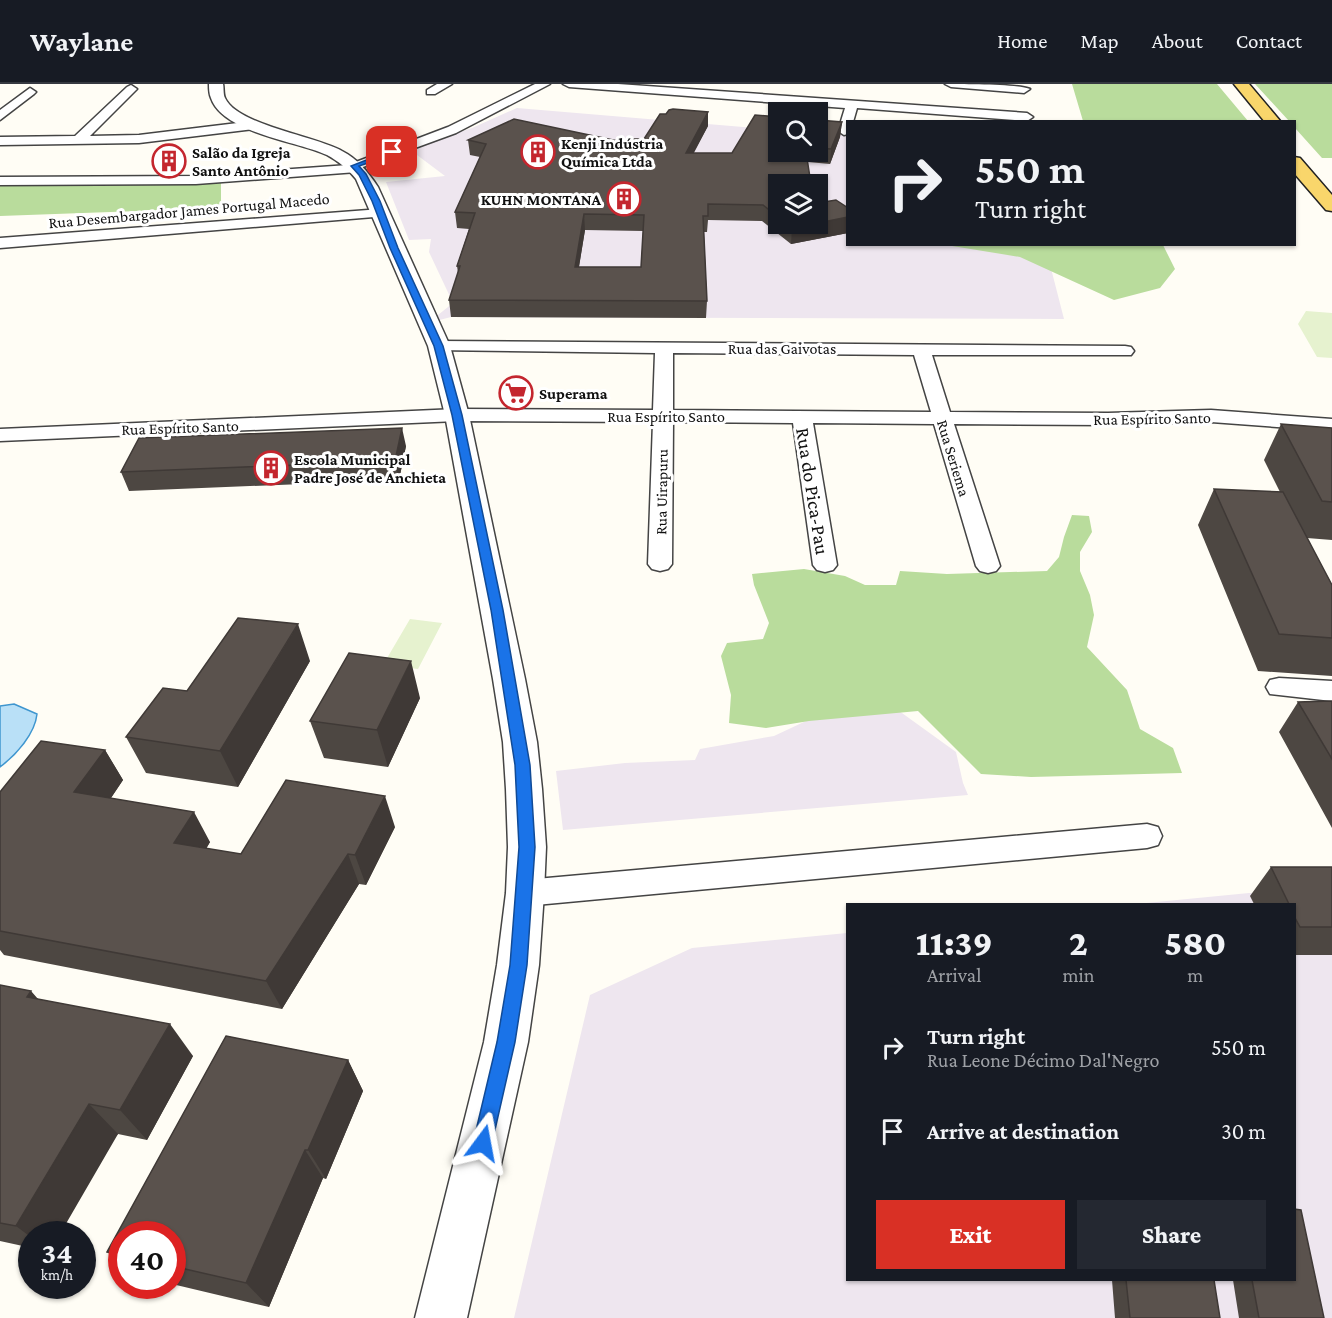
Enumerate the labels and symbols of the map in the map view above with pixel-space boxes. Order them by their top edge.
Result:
pin [366,126,417,177]
building icon: Kenji Indústria Química Ltda [520,134,556,170]
place label: Kenji Indústria Química Ltda [561,135,664,170]
building icon: Salão da Igreja Santo Antônio [151,143,187,179]
place label: Salão da Igreja Santo Antônio [192,144,291,179]
building icon: KUHN MONTANA [606,181,642,217]
street label: Rua Desembargador James Portugal Macedo [48,190,330,232]
place label: KUHN MONTANA [481,191,601,208]
street label: Rua das Gaivotas [728,340,836,357]
supermarket icon: Superama [498,375,534,411]
place label: Superama [539,385,608,402]
street label: Rua Espírito Santo [607,408,725,426]
street label: Rua Espírito Santo [1093,409,1211,429]
street label: Rua Espírito Santo [121,417,239,439]
street label: Rua Seriema [934,418,973,499]
street label: Rua do Pica-Pau [792,426,834,557]
street label: Rua Uirapuru [652,448,672,535]
building icon: Escola Municipal Padre José de Anchieta [253,450,289,486]
place label: Escola Municipal Padre José de Anchieta [294,451,446,486]
position arrow [451,1111,515,1175]
speed limit sign: 40 [108,1221,186,1299]

